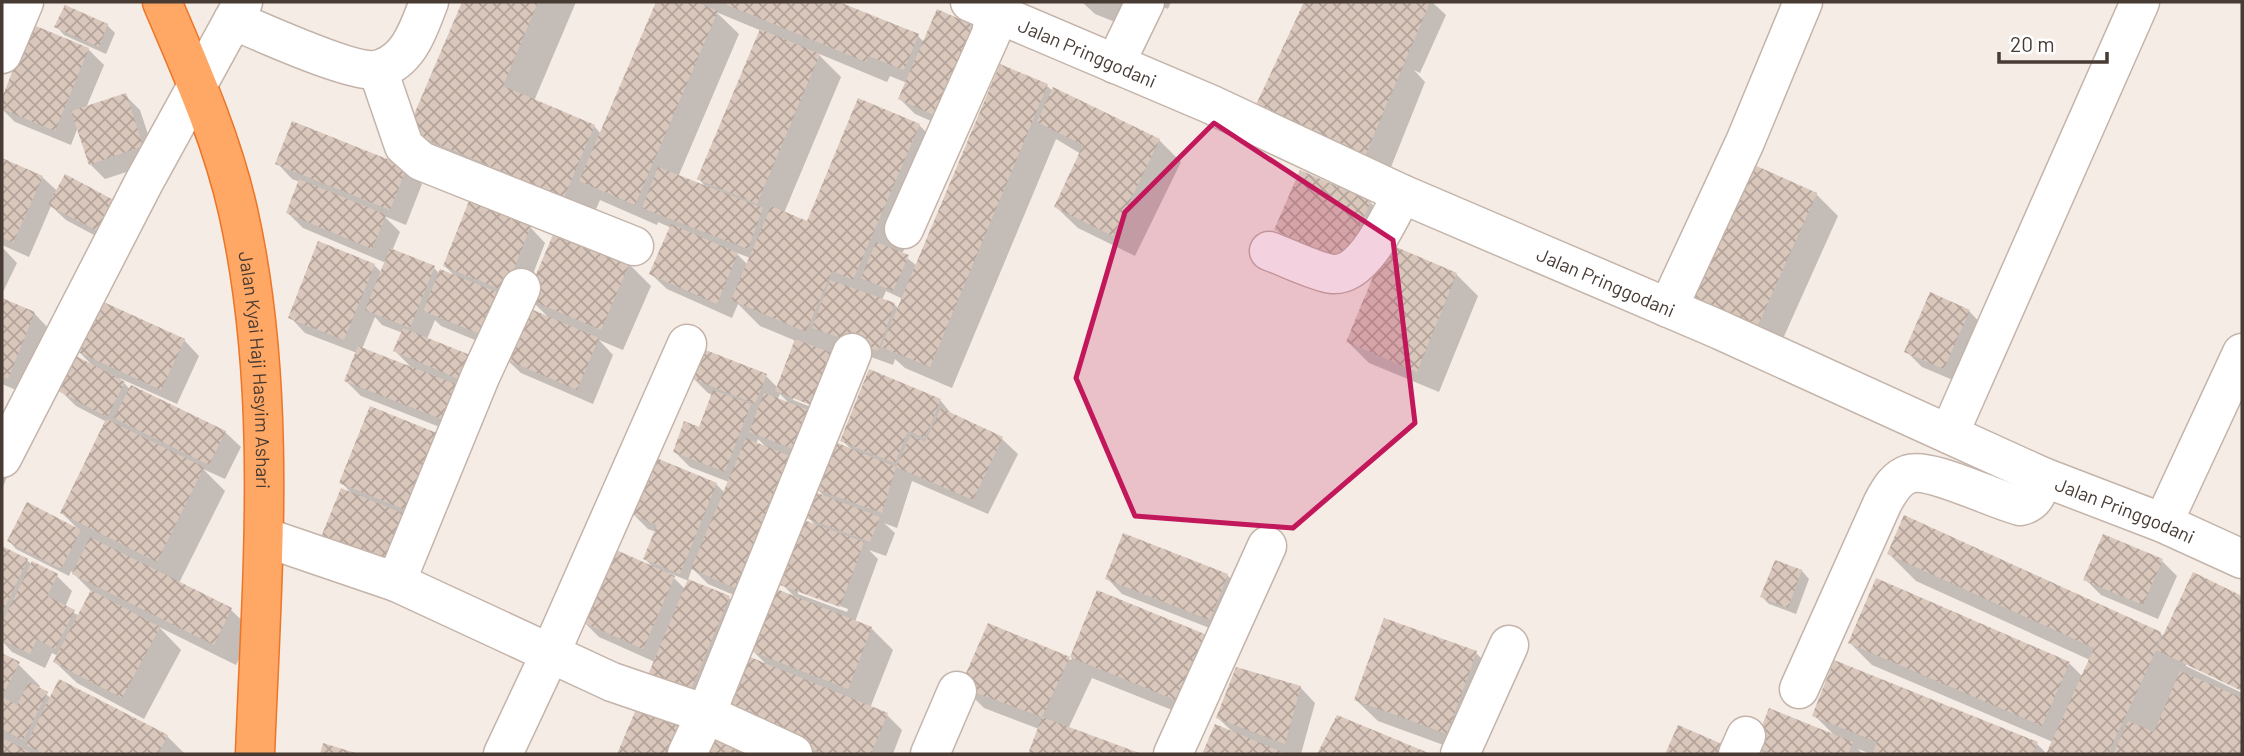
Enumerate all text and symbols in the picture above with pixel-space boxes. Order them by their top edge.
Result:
street label: Jalan Pringgodani [1015,13,1160,92]
scale bar [1999,21,2108,65]
text: 20 m [2010,31,2055,56]
street label: Jalan Pringgodani [1534,242,1679,321]
street label: Jalan Kyai Haji Hasyim Ashari [235,249,276,489]
street label: Jalan Pringgodani [2052,471,2199,548]

